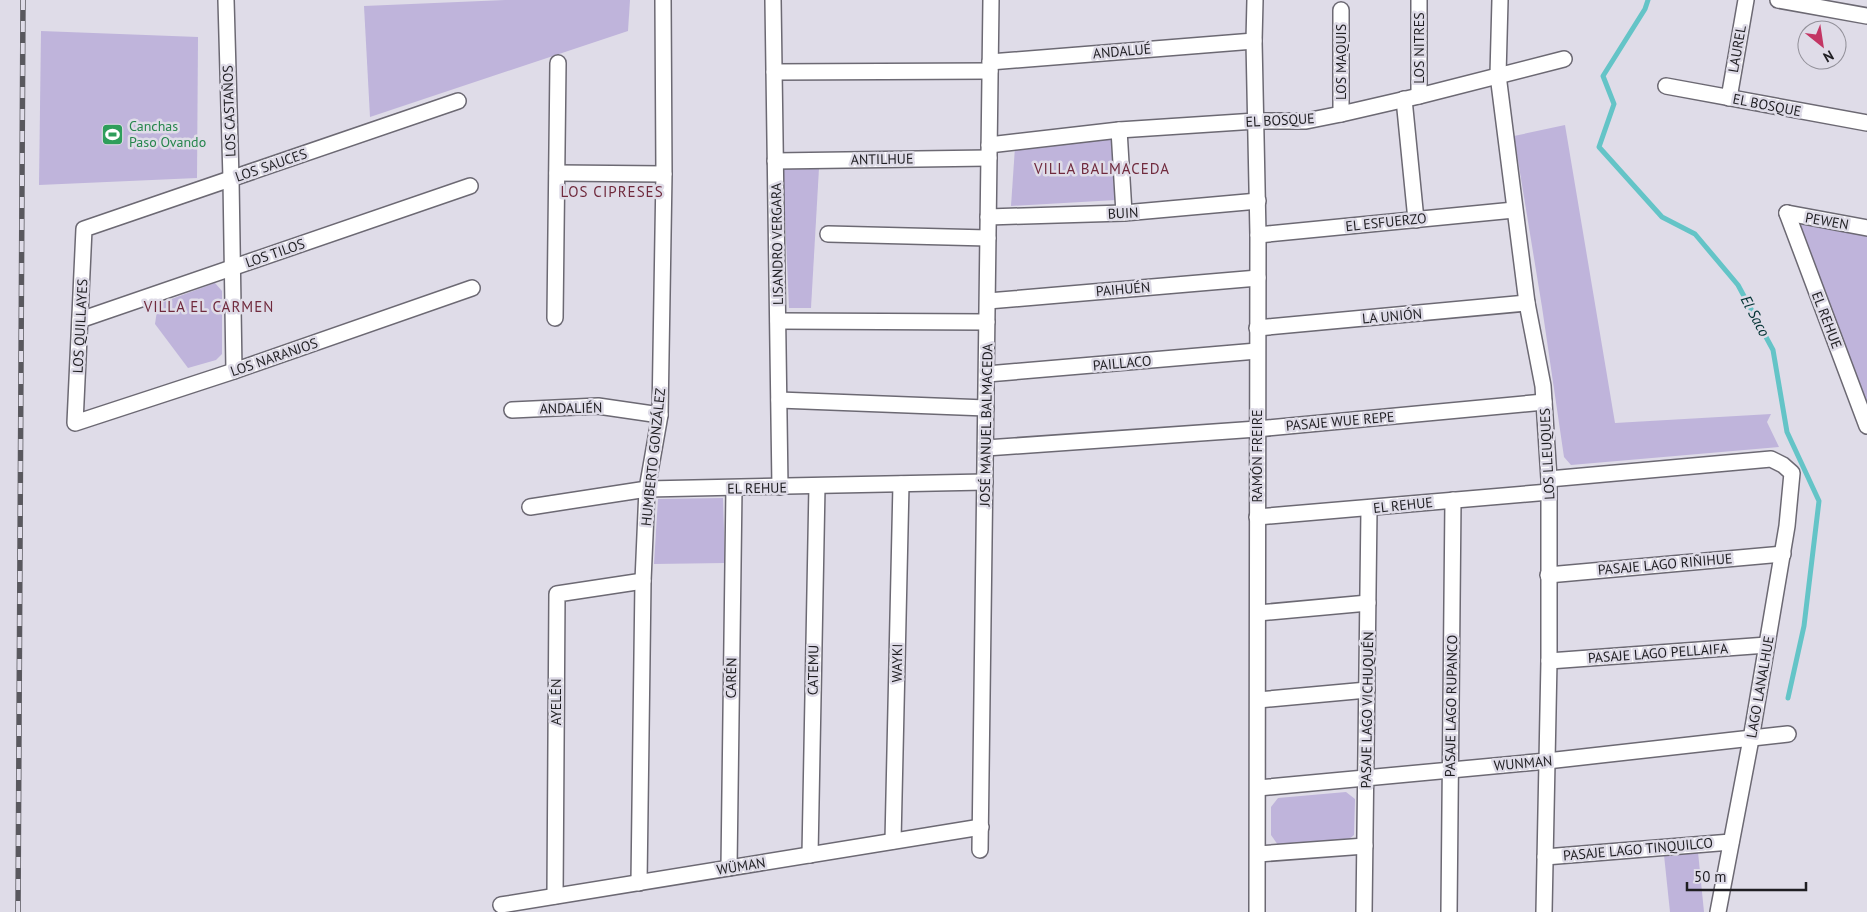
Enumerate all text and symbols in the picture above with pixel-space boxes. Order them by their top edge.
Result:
street label: LOS NITRES [1410,12,1428,84]
north arrow [1797,20,1847,70]
street label: LOS MAQUIS [1332,24,1350,100]
street label: LAUREL [1724,24,1750,74]
street label: ANDALUÉ [1092,39,1152,63]
text: N [1820,46,1837,66]
street label: LOS CASTAÑOS [218,65,240,157]
street label: EL BOSQUE [1731,90,1803,120]
street label: EL BOSQUE [1245,109,1315,131]
place label: Canchas Paso Ovando [129,117,206,151]
sports icon: Canchas Paso Ovando [101,122,125,146]
street label: LOS SAUCES [233,144,309,186]
street label: ANTILHUE [850,149,914,169]
district label: VILLA BALMACEDA [1033,159,1170,178]
district label: LOS CIPRESES [560,182,664,201]
street label: LISANDRO VERGARA [767,182,787,305]
street label: BUIN [1107,203,1139,223]
street label: PEWEN [1804,208,1850,234]
street label: EL ESFUERZO [1344,209,1428,235]
street label: LOS TILOS [243,234,307,272]
street label: LOS QUILLAYES [69,278,91,374]
street label: PAIHUÉN [1095,278,1151,300]
street label: EL REHUE [1808,289,1846,351]
water label: El Saco [1737,292,1774,340]
district label: VILLA EL CARMEN [143,297,274,316]
street label: LA UNIÓN [1361,304,1423,328]
street label: LOS NARANJOS [228,334,320,380]
street label: JOSÉ MANUEL BALMACEDA [976,343,996,508]
street label: PAILLACO [1092,351,1152,375]
street label: HUMBERTO GONZÁLEZ [637,387,669,527]
street label: ANDALIÉN [539,398,603,418]
street label: PASAJE WUE REPE [1285,407,1395,435]
street label: LOS LLEUQUES [1536,408,1558,500]
street label: RAMÓN FREIRE [1248,410,1266,502]
street label: EL REHUE [727,478,787,498]
street label: EL REHUE [1372,493,1434,517]
street label: PASAJE LAGO RIÑIHUE [1597,549,1733,579]
street label: PASAJE LAGO VICHUQUÉN [1357,631,1377,789]
street label: LAGO LANALHUE [1742,634,1778,740]
street label: PASAJE LAGO RUPANCO [1441,635,1461,777]
street label: PASAJE LAGO PELLAIFA [1587,639,1730,667]
street label: WAYKI [888,643,906,683]
street label: CATEMU [804,645,822,695]
street label: CARÉN [722,657,740,699]
street label: AYELÉN [547,679,565,725]
street label: WUNMAN [1493,751,1553,775]
street label: PASAJE LAGO TINQUILCO [1562,833,1714,865]
street label: WÜMAN [715,853,767,879]
scale bar [1687,860,1806,892]
text: 50 m [1694,867,1727,886]

